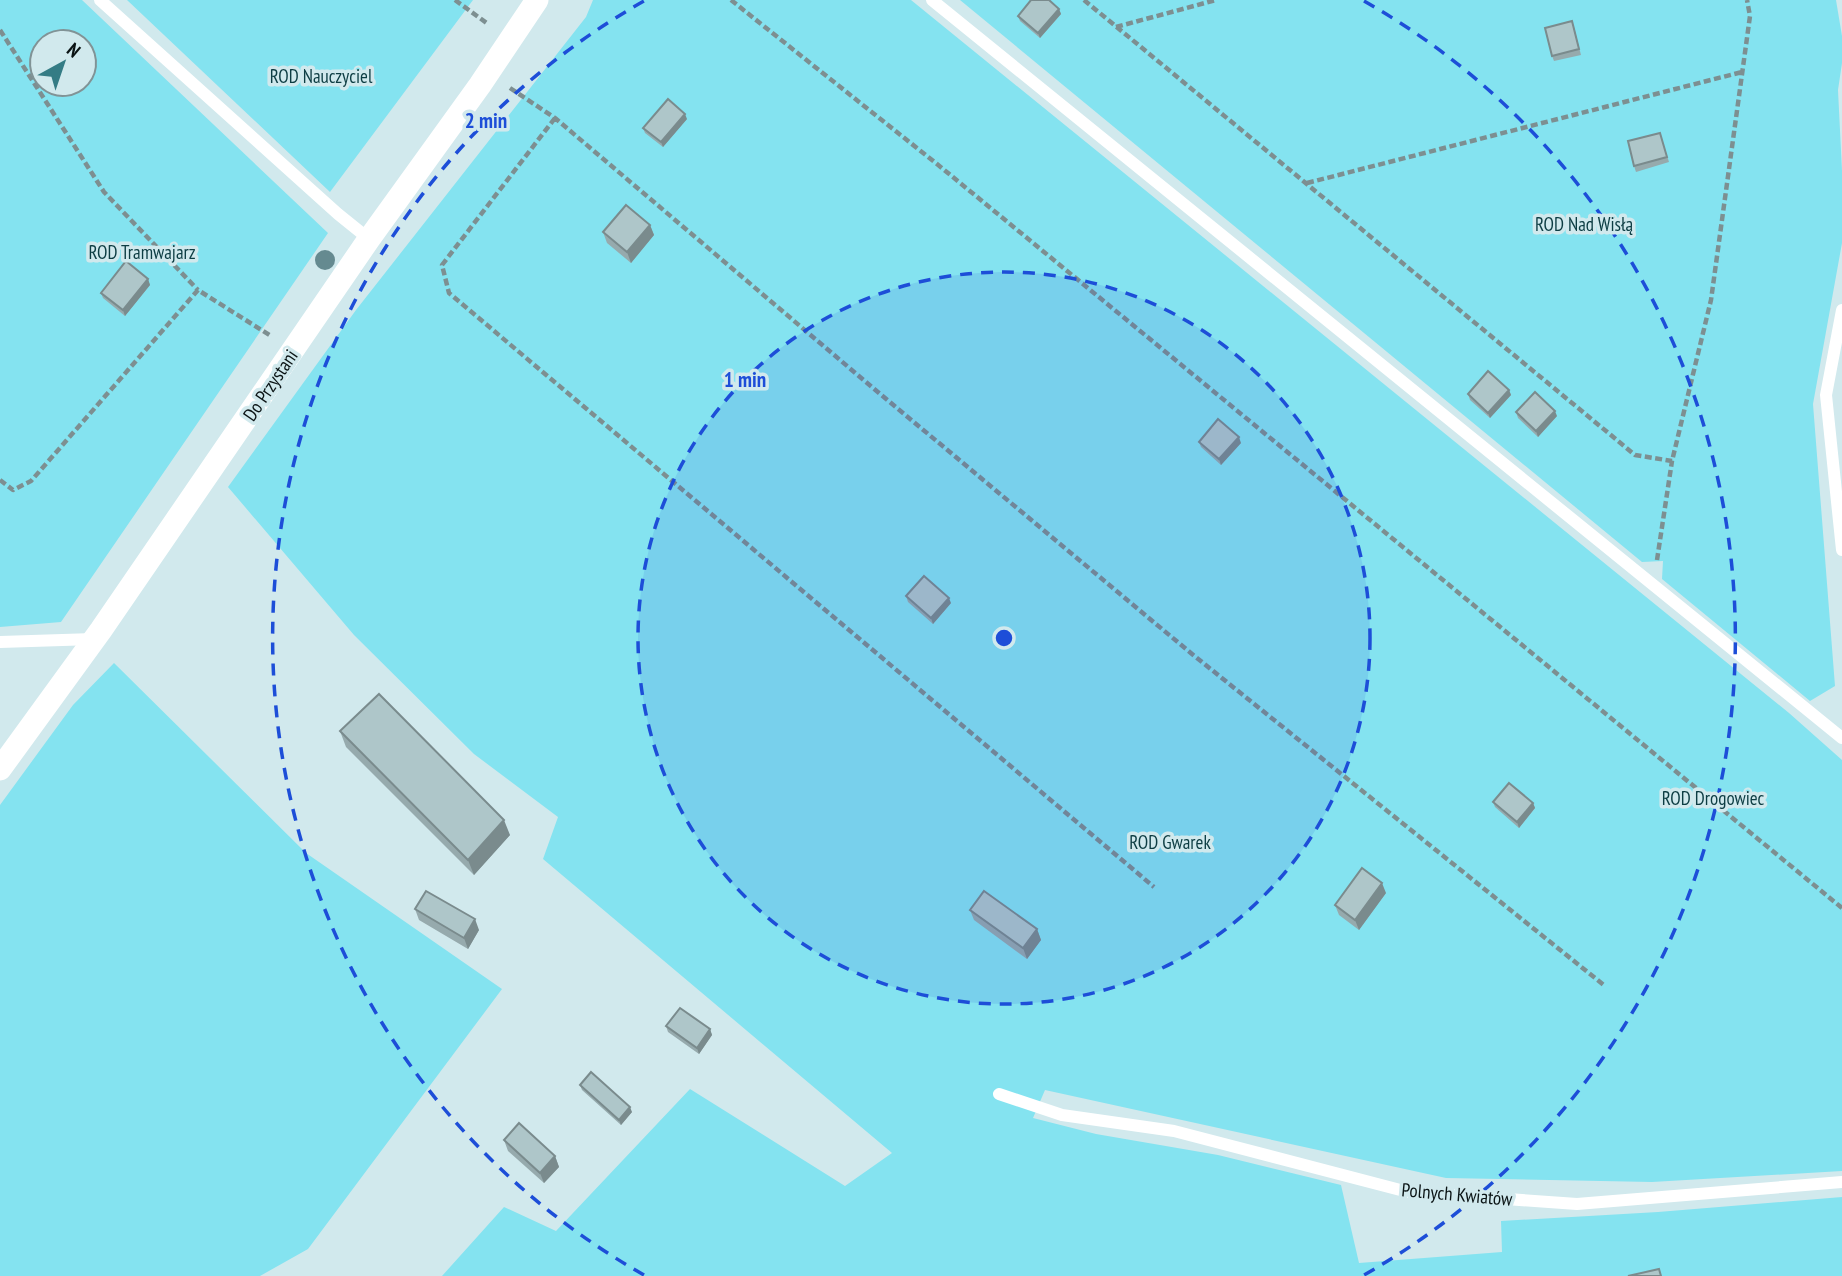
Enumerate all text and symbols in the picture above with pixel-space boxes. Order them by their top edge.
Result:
north arrow [28,28,98,98]
text: N [62,37,86,62]
park label: ROD Nauczyciel [270,64,373,88]
text: 2 min [465,107,507,134]
park label: ROD Nad Wisłą [1535,212,1633,236]
park label: ROD Tramwajarz [88,240,196,264]
street label: Do Przystani [237,345,303,425]
text: 1 min [724,366,766,393]
centre of rings [992,626,1016,650]
park label: ROD Drogowiec [1662,786,1764,810]
park label: ROD Gwarek [1129,830,1211,854]
street label: Polnych Kwiatów [1401,1177,1514,1211]

